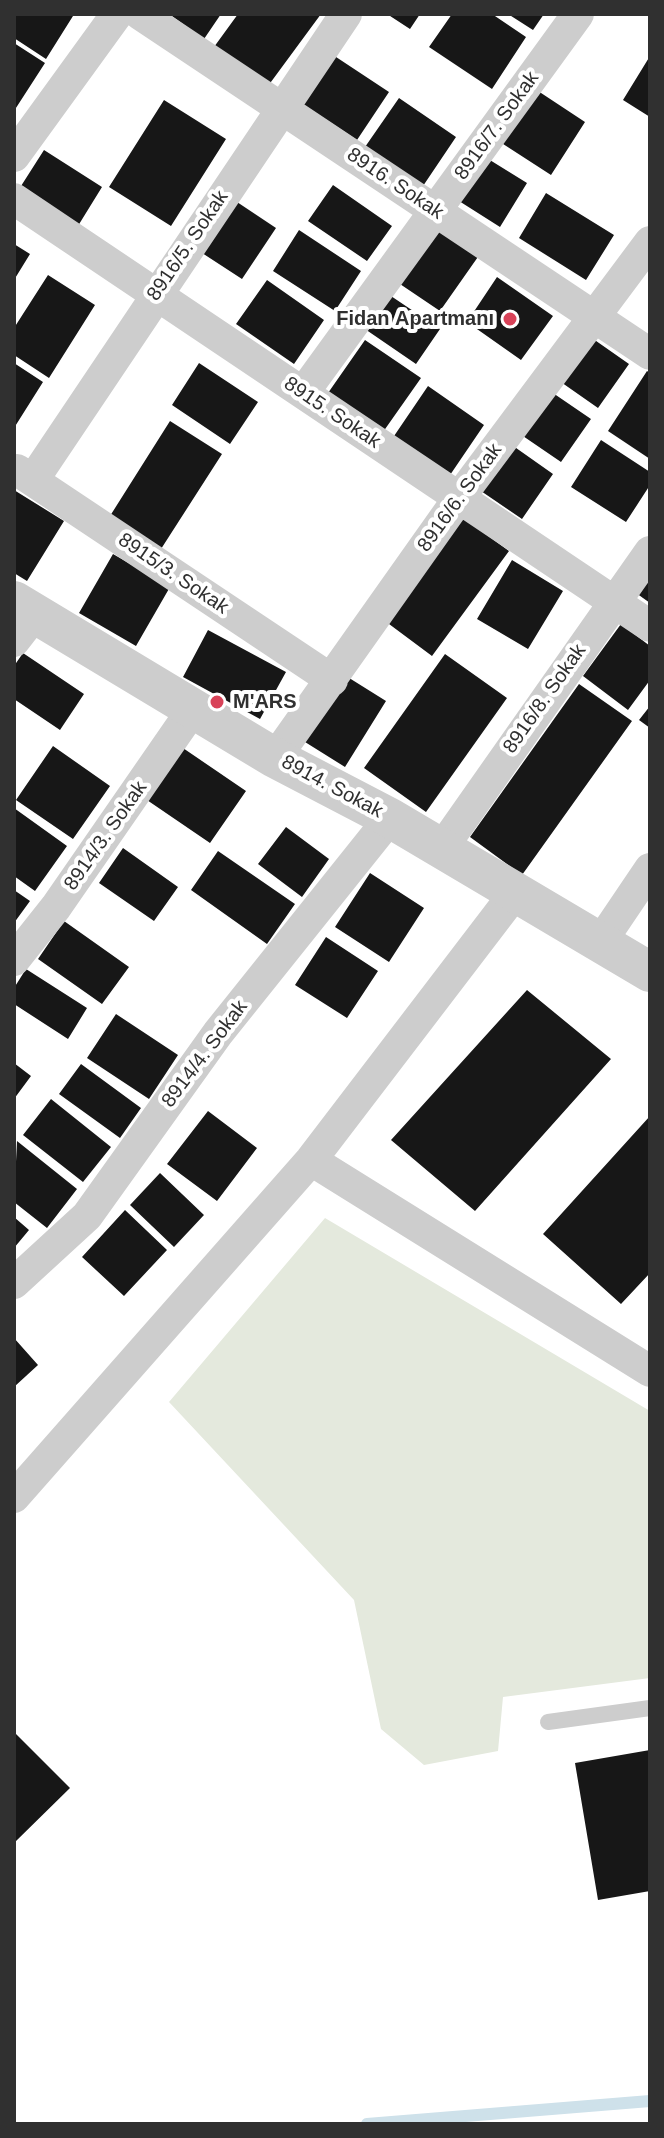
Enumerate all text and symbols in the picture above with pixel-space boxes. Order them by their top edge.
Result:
street label: 8916/7. Sokak [450,67,544,185]
street label: 8916. Sokak [342,143,448,225]
street label: 8916/5. Sokak [142,186,234,306]
place label: Fidan Apartmanı [336,307,494,331]
marker: Fidan Apartmanı [501,310,519,328]
street label: 8915. Sokak [279,372,385,454]
street label: 8916/6. Sokak [413,439,507,557]
street label: 8915/3. Sokak [113,528,233,620]
street label: 8916/8. Sokak [498,640,592,758]
place label: M'ARS [233,690,297,714]
marker: M'ARS [208,693,226,711]
street label: 8914. Sokak [277,750,387,824]
street label: 8914/3. Sokak [59,777,153,895]
street label: 8914/4. Sokak [157,996,253,1112]

